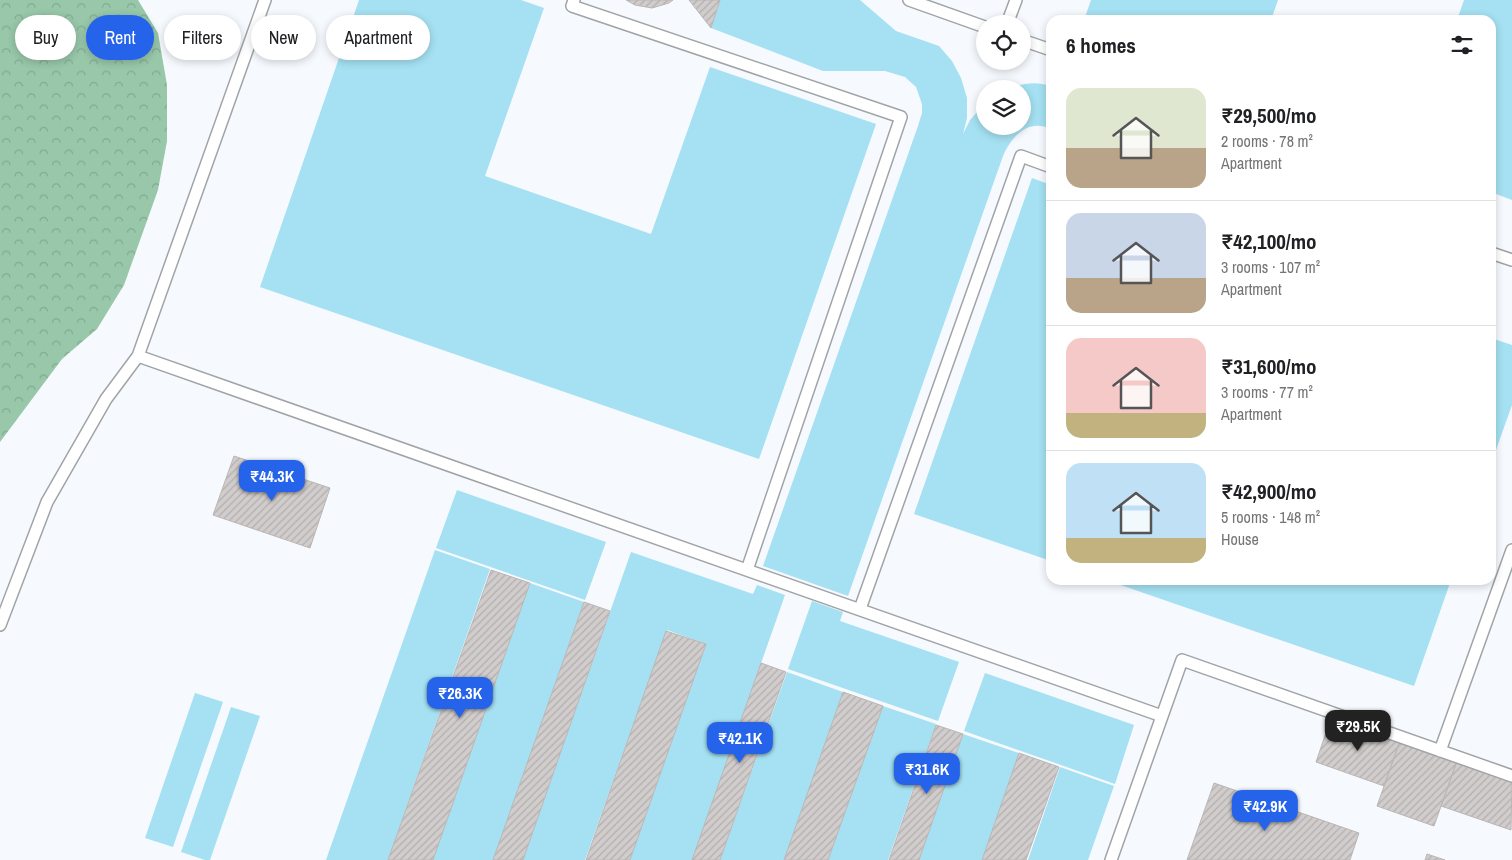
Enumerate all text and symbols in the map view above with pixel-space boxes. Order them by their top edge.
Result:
chip: Buy [15,15,76,60]
chip: Rent [86,15,154,60]
chip: Filters [164,15,241,60]
chip: New [251,15,316,60]
chip: Apartment [326,15,430,60]
map controls [976,15,1031,135]
button: locate [976,15,1031,70]
text: 6 homes [1066,31,1136,60]
icon: filters [1448,31,1476,59]
button: layers [976,80,1031,135]
text: ₹29,500/mo [1221,101,1316,130]
icon: home [1106,108,1166,168]
text: 2 rooms · 78 m² [1221,130,1313,152]
text: Apartment [1221,152,1282,174]
text: ₹42,100/mo [1221,227,1316,256]
icon: home [1106,233,1166,293]
text: 3 rooms · 107 m² [1221,256,1320,278]
text: Apartment [1221,278,1282,300]
text: ₹31,600/mo [1221,352,1316,381]
icon: home [1106,358,1166,418]
text: 3 rooms · 77 m² [1221,381,1313,403]
text: Apartment [1221,403,1282,425]
pin: ₹44.3K [231,460,313,502]
text: ₹44.3K [250,465,294,487]
text: ₹42,900/mo [1221,477,1316,506]
icon: home [1106,483,1166,543]
text: 5 rooms · 148 m² [1221,506,1320,528]
text: House [1221,528,1259,550]
pin: ₹26.3K [419,676,501,719]
text: ₹26.3K [438,682,482,704]
pin: ₹29.5K [1317,710,1399,752]
text: ₹29.5K [1336,715,1380,737]
pin: ₹42.1K [699,722,781,764]
text: ₹42.1K [718,727,762,749]
pin: ₹31.6K [886,752,968,795]
text: ₹31.6K [905,758,949,780]
pin: ₹42.9K [1224,790,1306,832]
text: ₹42.9K [1243,795,1287,817]

